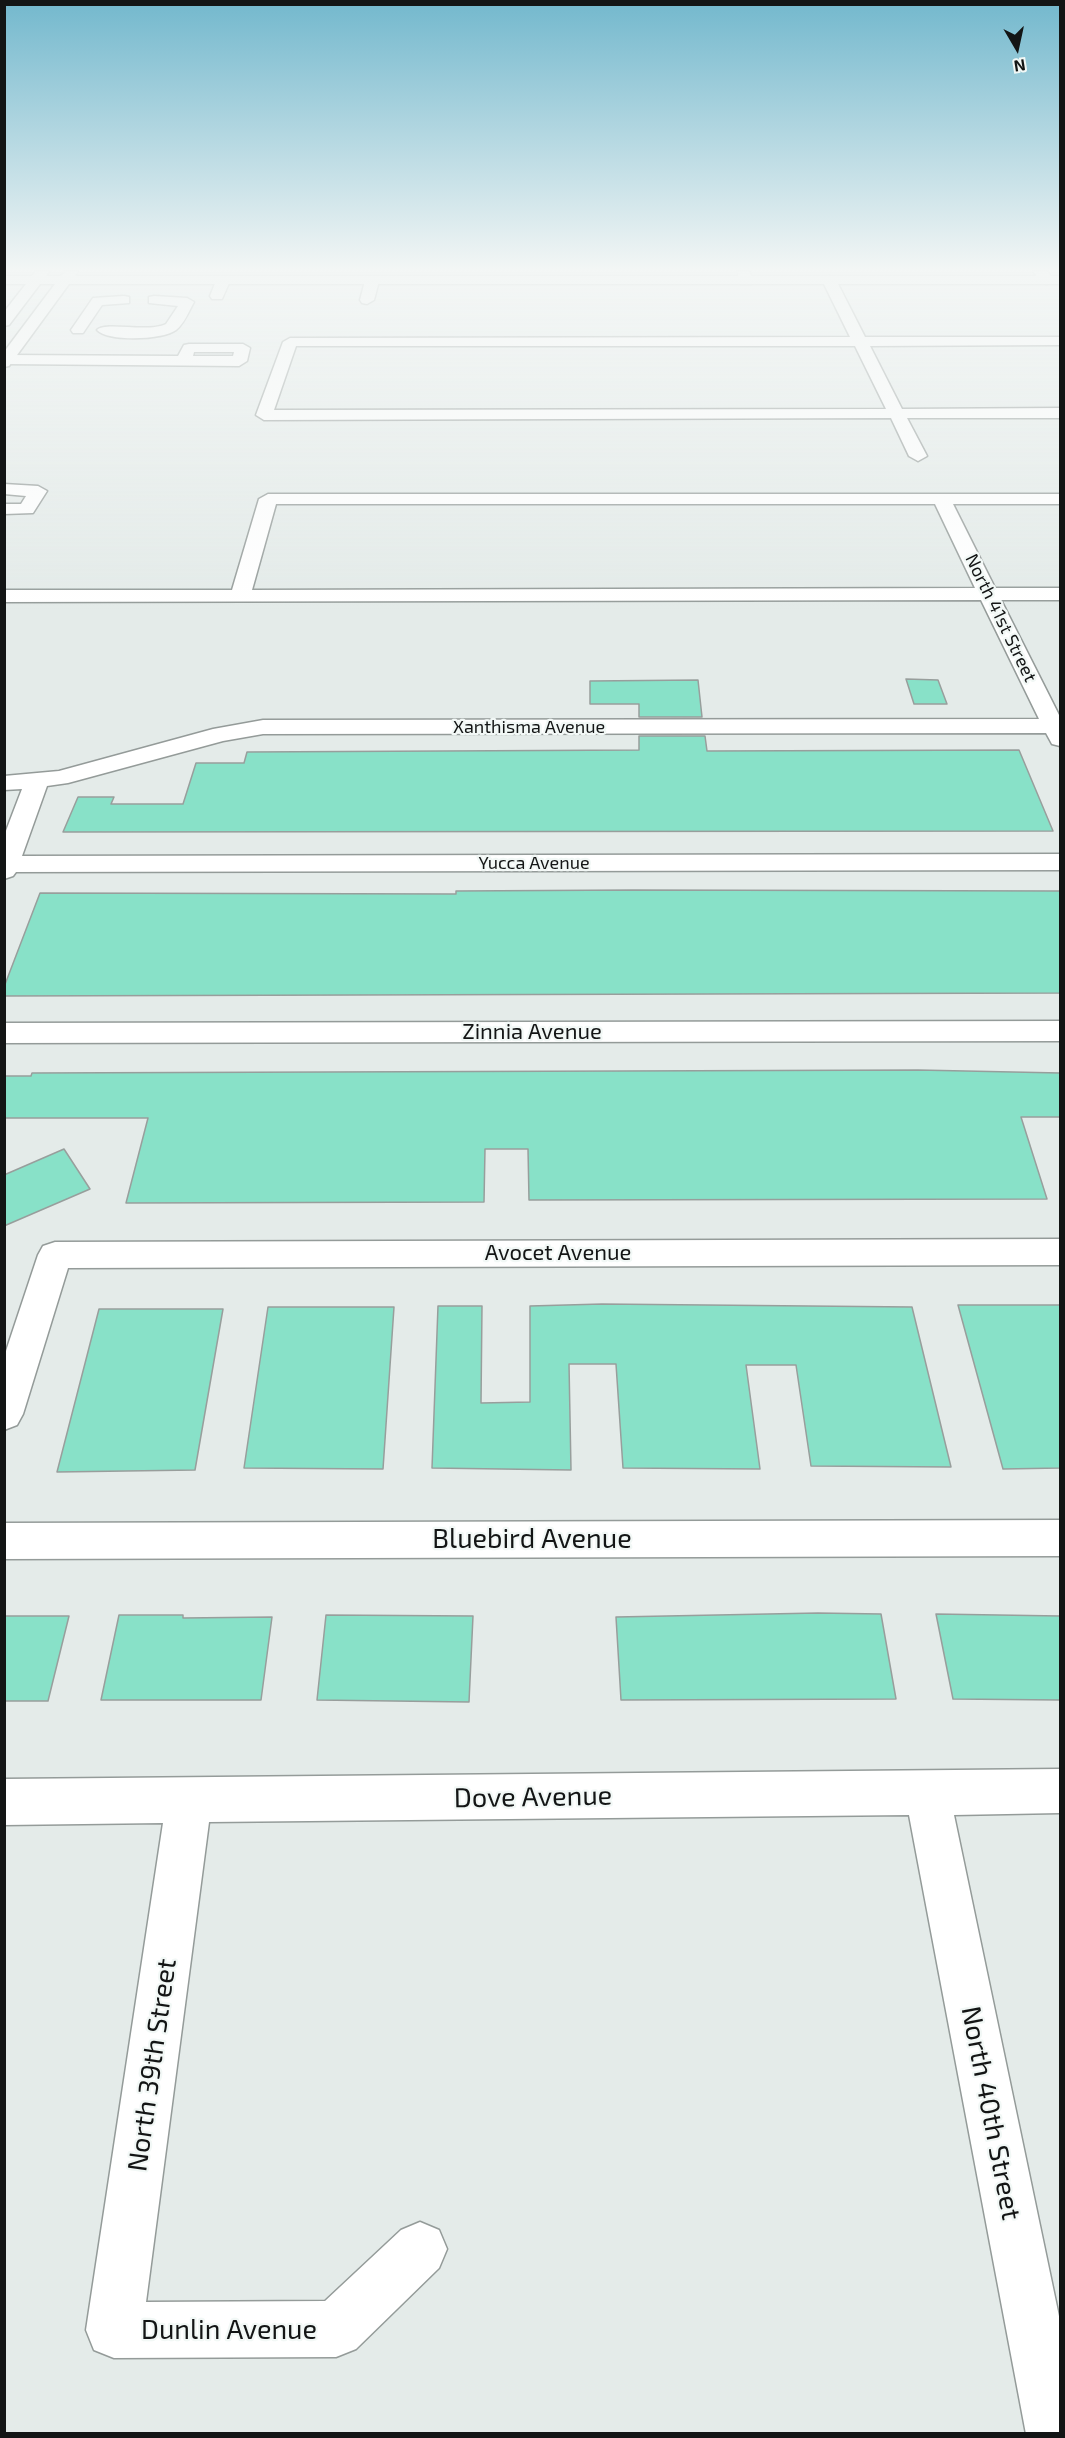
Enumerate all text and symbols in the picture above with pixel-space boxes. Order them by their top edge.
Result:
north arrow [987,18,1047,78]
text: N [1013,56,1027,77]
street label: North 41st Street [961,550,1041,686]
street label: Xanthisma Avenue [453,716,605,738]
street label: Yucca Avenue [478,852,590,874]
street label: Zinnia Avenue [462,1019,602,1045]
street label: Avocet Avenue [485,1240,631,1266]
street label: Bluebird Avenue [432,1523,632,1555]
street label: Dove Avenue [454,1779,612,1815]
street label: North 39th Street [121,1956,183,2174]
street label: North 40th Street [954,2003,1028,2223]
street label: Dunlin Avenue [141,2314,317,2346]

